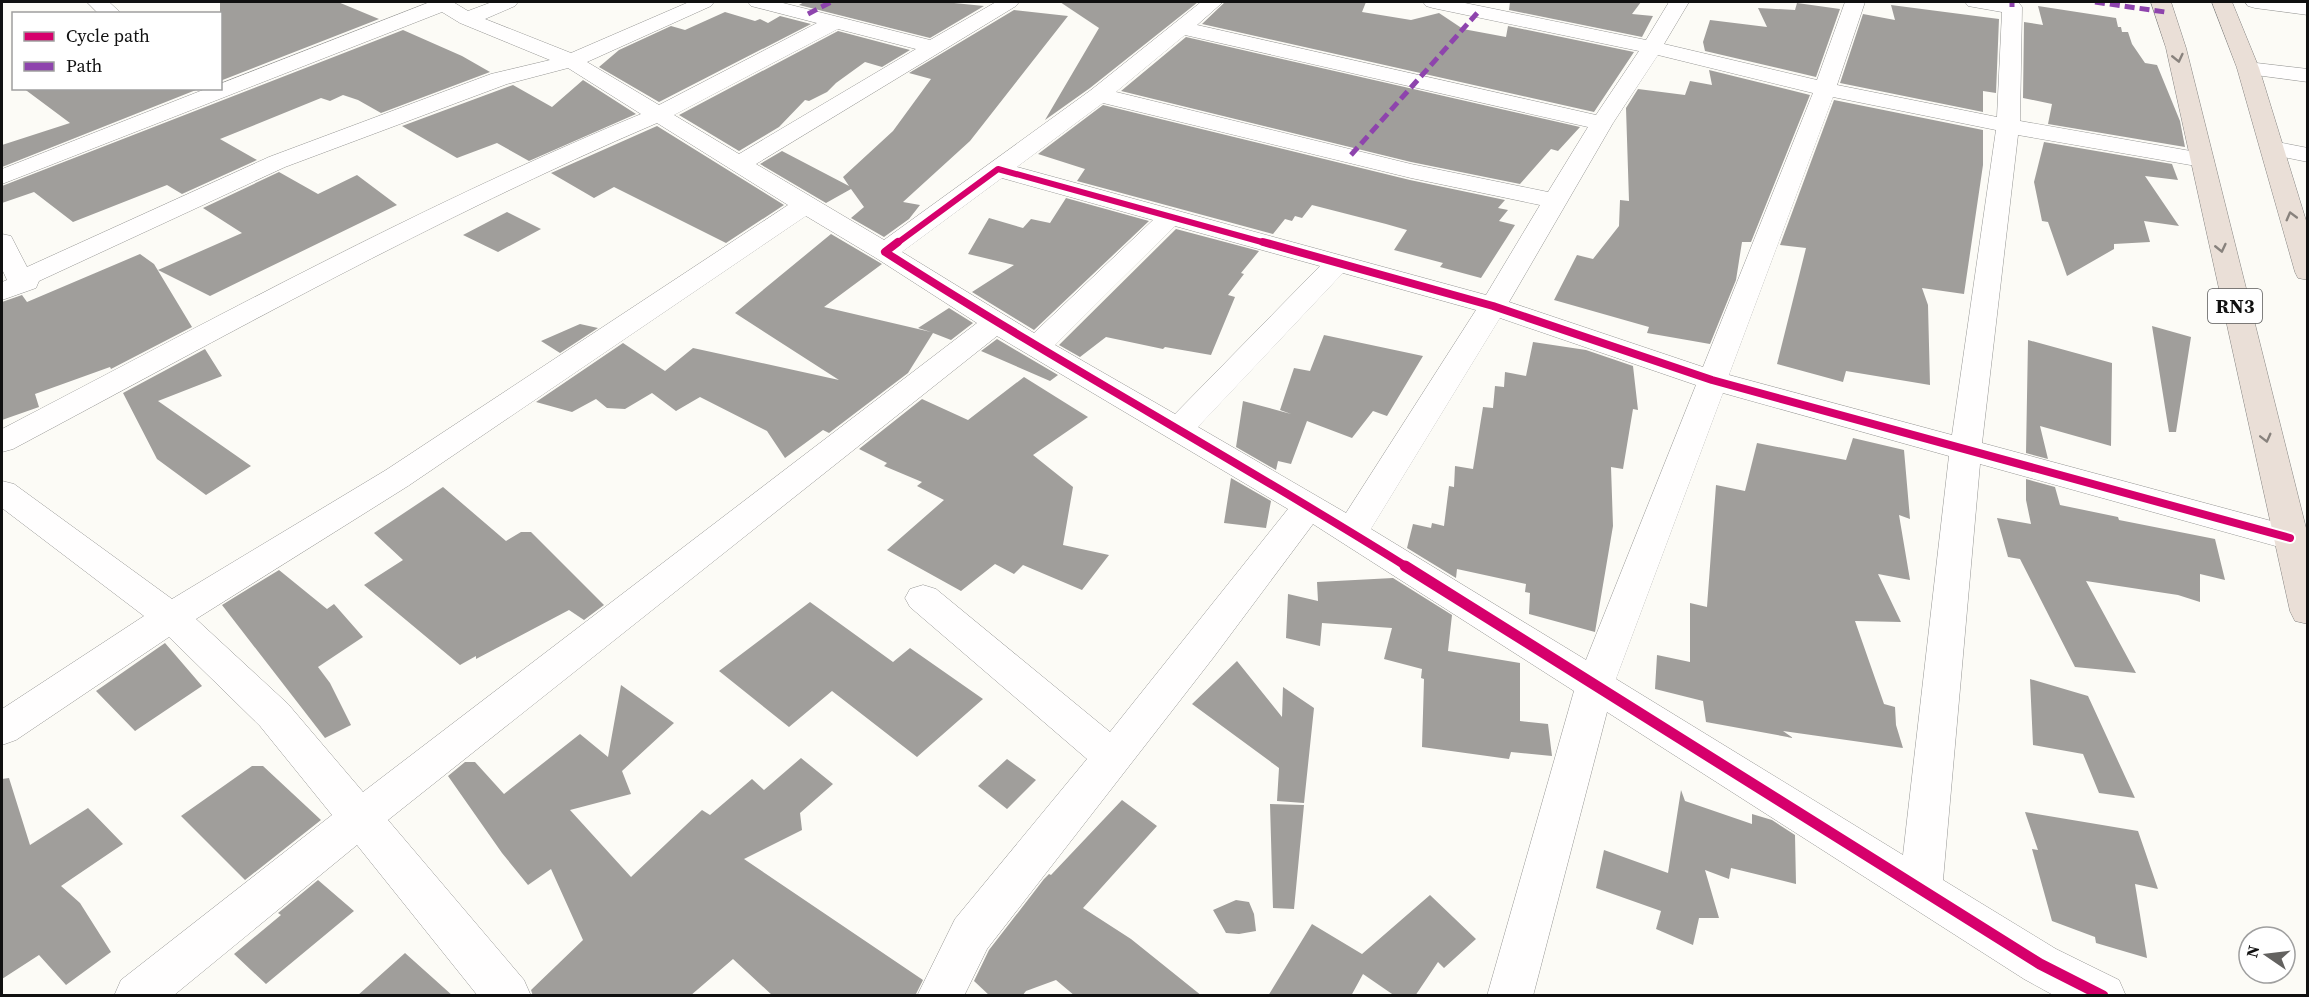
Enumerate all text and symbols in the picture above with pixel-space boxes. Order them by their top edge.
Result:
legend [12,12,222,90]
text: Cycle path [66,23,150,48]
one-way arrow [2171,52,2184,62]
text: Path [66,53,103,78]
one-way arrow [2286,211,2298,222]
one-way arrow [2214,242,2227,252]
road number: RN3 [2208,289,2262,323]
one-way arrow [2258,432,2271,442]
north arrow [2237,925,2297,985]
text: N [2240,943,2265,960]

